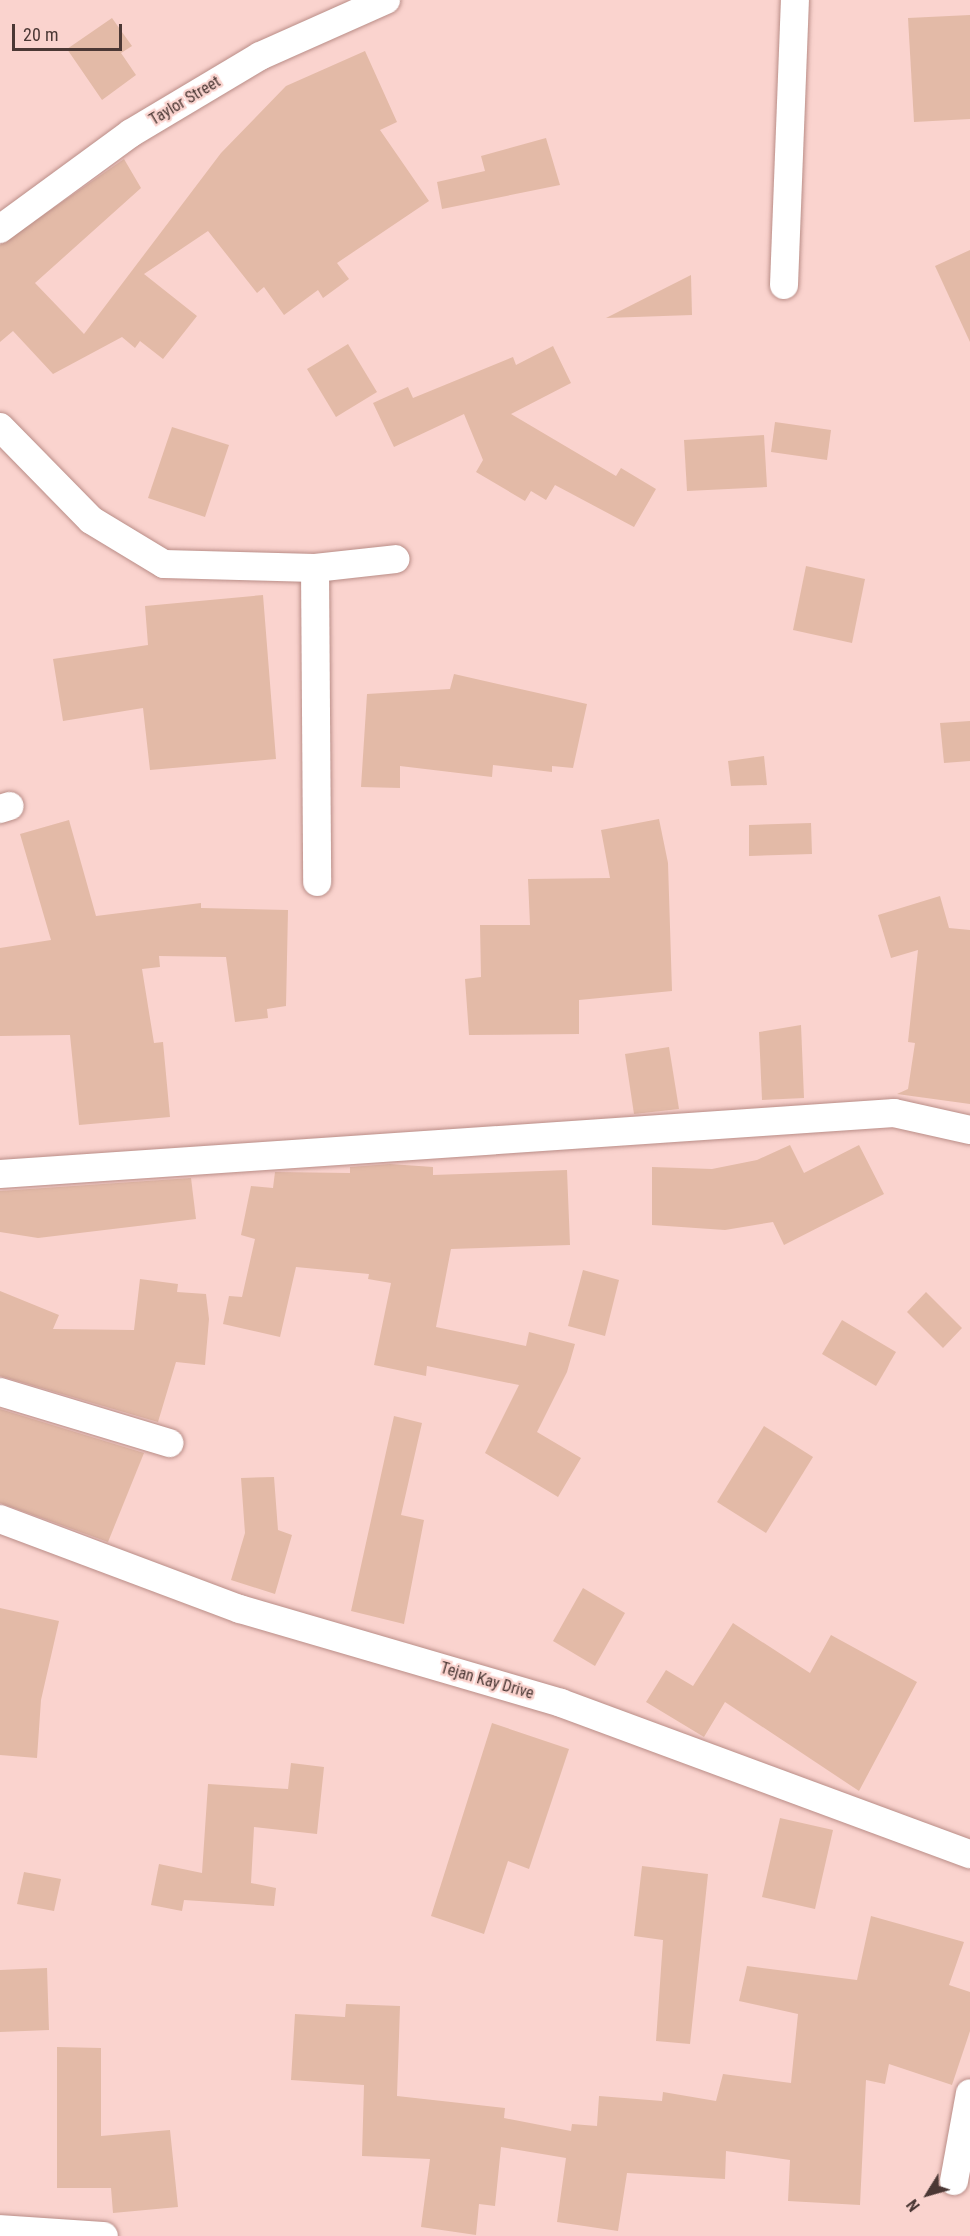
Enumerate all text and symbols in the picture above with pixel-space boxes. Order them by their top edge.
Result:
scale bar [15,12,124,50]
text: 20 m [23,24,58,45]
street label: Taylor Street [146,72,224,130]
street label: Tejan Kay Drive [438,1659,536,1703]
north arrow [898,2164,958,2224]
text: N [903,2196,924,2215]

